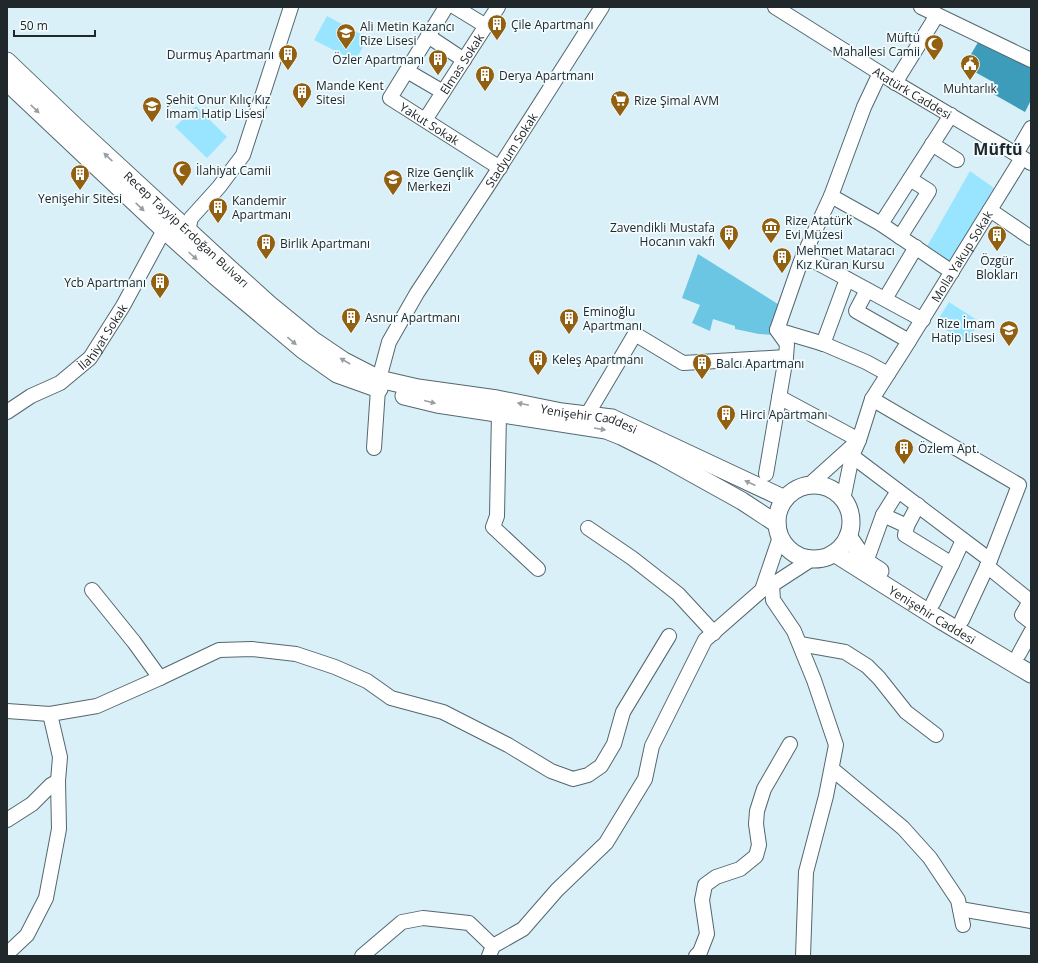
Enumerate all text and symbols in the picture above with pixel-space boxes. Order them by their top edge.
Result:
scale bar [14,12,95,38]
building icon: Çile Apartmanı [486,13,508,41]
place label: Çile Apartmanı [511,16,593,33]
text: 50 m [20,17,48,34]
place label: Ali Metin Kazancı Rize Lisesi [360,18,455,49]
school or university icon: Ali Metin Kazancı Rize Lisesi [335,22,357,50]
street label: Elmas Sokak [435,29,488,97]
place label: Müftü Mahallesi Camii [832,29,920,60]
mosque icon: Müftü Mahallesi Camii [923,33,945,61]
building icon: Durmuş Apartmanı [277,43,299,71]
place label: Durmuş Apartmanı [167,46,274,63]
building icon: Özler Apartmanı [427,48,449,76]
place label: Özler Apartmanı [332,51,424,68]
public building icon: Muhtarlık [959,53,981,81]
street label: Atatürk Caddesi [870,62,955,123]
building icon: Derya Apartmanı [474,64,496,92]
place label: Derya Apartmanı [499,67,594,84]
place label: Mande Kent Sitesi [316,77,384,108]
place label: Muhtarlık [943,80,998,97]
building icon: Mande Kent Sitesi [291,81,313,109]
supermarket icon: Rize Şimal AVM [609,89,631,117]
place label: Şehit Onur Kılıç Kız İmam Hatip Lisesi [166,91,271,122]
place label: Rize Şimal AVM [634,92,719,109]
school or university icon: Şehit Onur Kılıç Kız İmam Hatip Lisesi [141,95,163,123]
street label: Yakut Sokak [397,98,463,149]
one-way arrow [30,104,40,114]
street label: Stadyum Sokak [481,109,541,190]
district label: Müftü [973,138,1023,160]
one-way arrow [103,152,113,161]
mosque icon: İlahiyat Camii [171,159,193,187]
place label: İlahiyat Camii [196,162,271,179]
building icon: Yenişehir Sitesi [69,163,91,191]
place label: Rize Gençlik Merkezi [407,164,475,195]
street label: Recep Tayyip Erdoğan Bulvarı [120,167,253,291]
school or university icon: Rize Gençlik Merkezi [382,168,404,196]
place label: Yenişehir Sitesi [38,190,122,207]
place label: Kandemir Apartmanı [232,192,291,223]
building icon: Kandemir Apartmanı [207,196,229,224]
one-way arrow [135,203,145,212]
street label: Molla Yakup Sokak [927,207,996,305]
place label: Rize Atatürk Evi Müzesi [785,212,853,243]
museum icon: Rize Atatürk Evi Müzesi [760,216,782,244]
place label: Zavendikli Mustafa Hocanın vakfı [610,219,715,250]
building icon: Zavendikli Mustafa Hocanın vakfı [718,223,740,251]
building icon: Özgür Blokları [986,224,1008,252]
building icon: Birlik Apartmanı [255,232,277,260]
place label: Birlik Apartmanı [280,235,370,252]
place label: Mehmet Mataracı Kız Kuran Kursu [796,242,895,273]
building icon: Mehmet Mataracı Kız Kuran Kursu [771,246,793,274]
one-way arrow [188,252,198,261]
place label: Özgür Blokları [976,252,1018,283]
building icon: Ycb Apartmanı [149,271,171,299]
place label: Ycb Apartmanı [64,274,146,291]
street label: İlahiyat Sokak [74,300,131,373]
place label: Eminoğlu Apartmanı [583,303,642,334]
building icon: Asnur Apartmanı [340,306,362,334]
building icon: Eminoğlu Apartmanı [558,307,580,335]
place label: Asnur Apartmanı [365,309,460,326]
place label: Rize İmam Hatip Lisesi [931,315,995,346]
school or university icon: Rize İmam Hatip Lisesi [998,319,1020,347]
one-way arrow [287,336,297,345]
building icon: Keleş Apartmanı [527,348,549,376]
place label: Keleş Apartmanı [552,351,644,368]
building icon: Balcı Apartmanı [691,352,713,380]
place label: Balcı Apartmanı [716,355,804,372]
one-way arrow [339,358,351,365]
one-way arrow [424,399,436,405]
street label: Yenişehir Caddesi [539,399,640,437]
one-way arrow [517,401,529,407]
building icon: Hirci Apartmanı [715,403,737,431]
place label: Hirci Apartmanı [740,406,828,423]
one-way arrow [594,426,606,432]
building icon: Özlem Apt. [893,437,915,465]
place label: Özlem Apt. [918,440,979,457]
one-way arrow [744,480,755,486]
street label: Yenişehir Caddesi [886,581,979,648]

